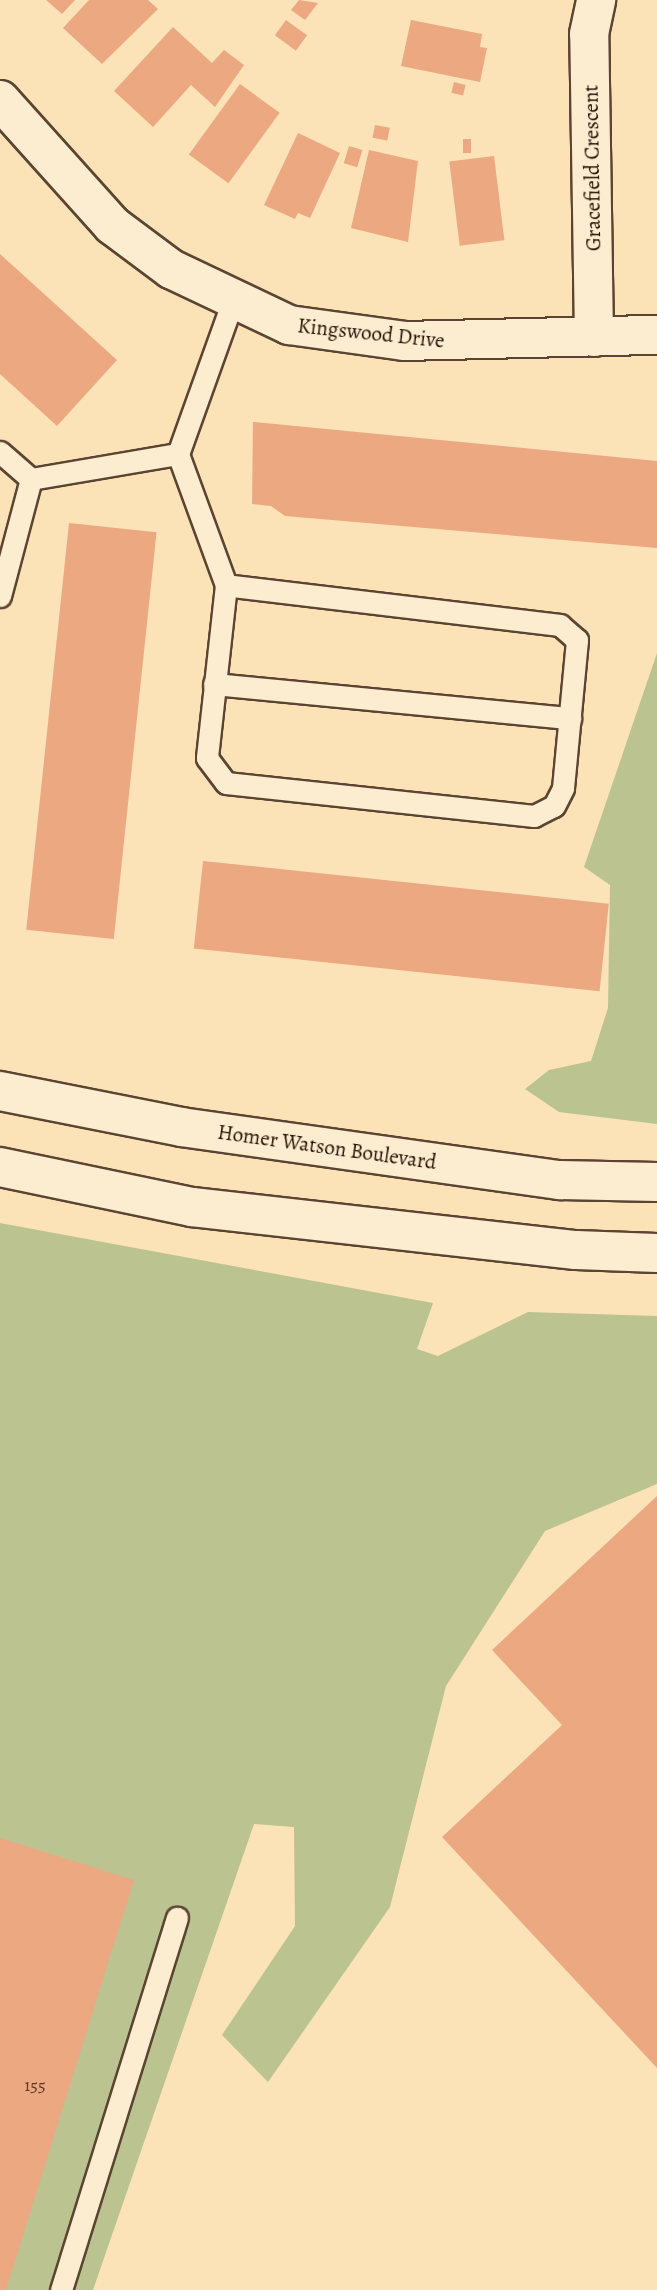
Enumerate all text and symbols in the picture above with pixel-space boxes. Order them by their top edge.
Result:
street label: Gracefield Crescent [578,85,606,251]
street label: Kingswood Drive [296,313,446,353]
street label: Homer Watson Boulevard [216,1119,438,1175]
house number: 155 [24,2074,46,2096]

